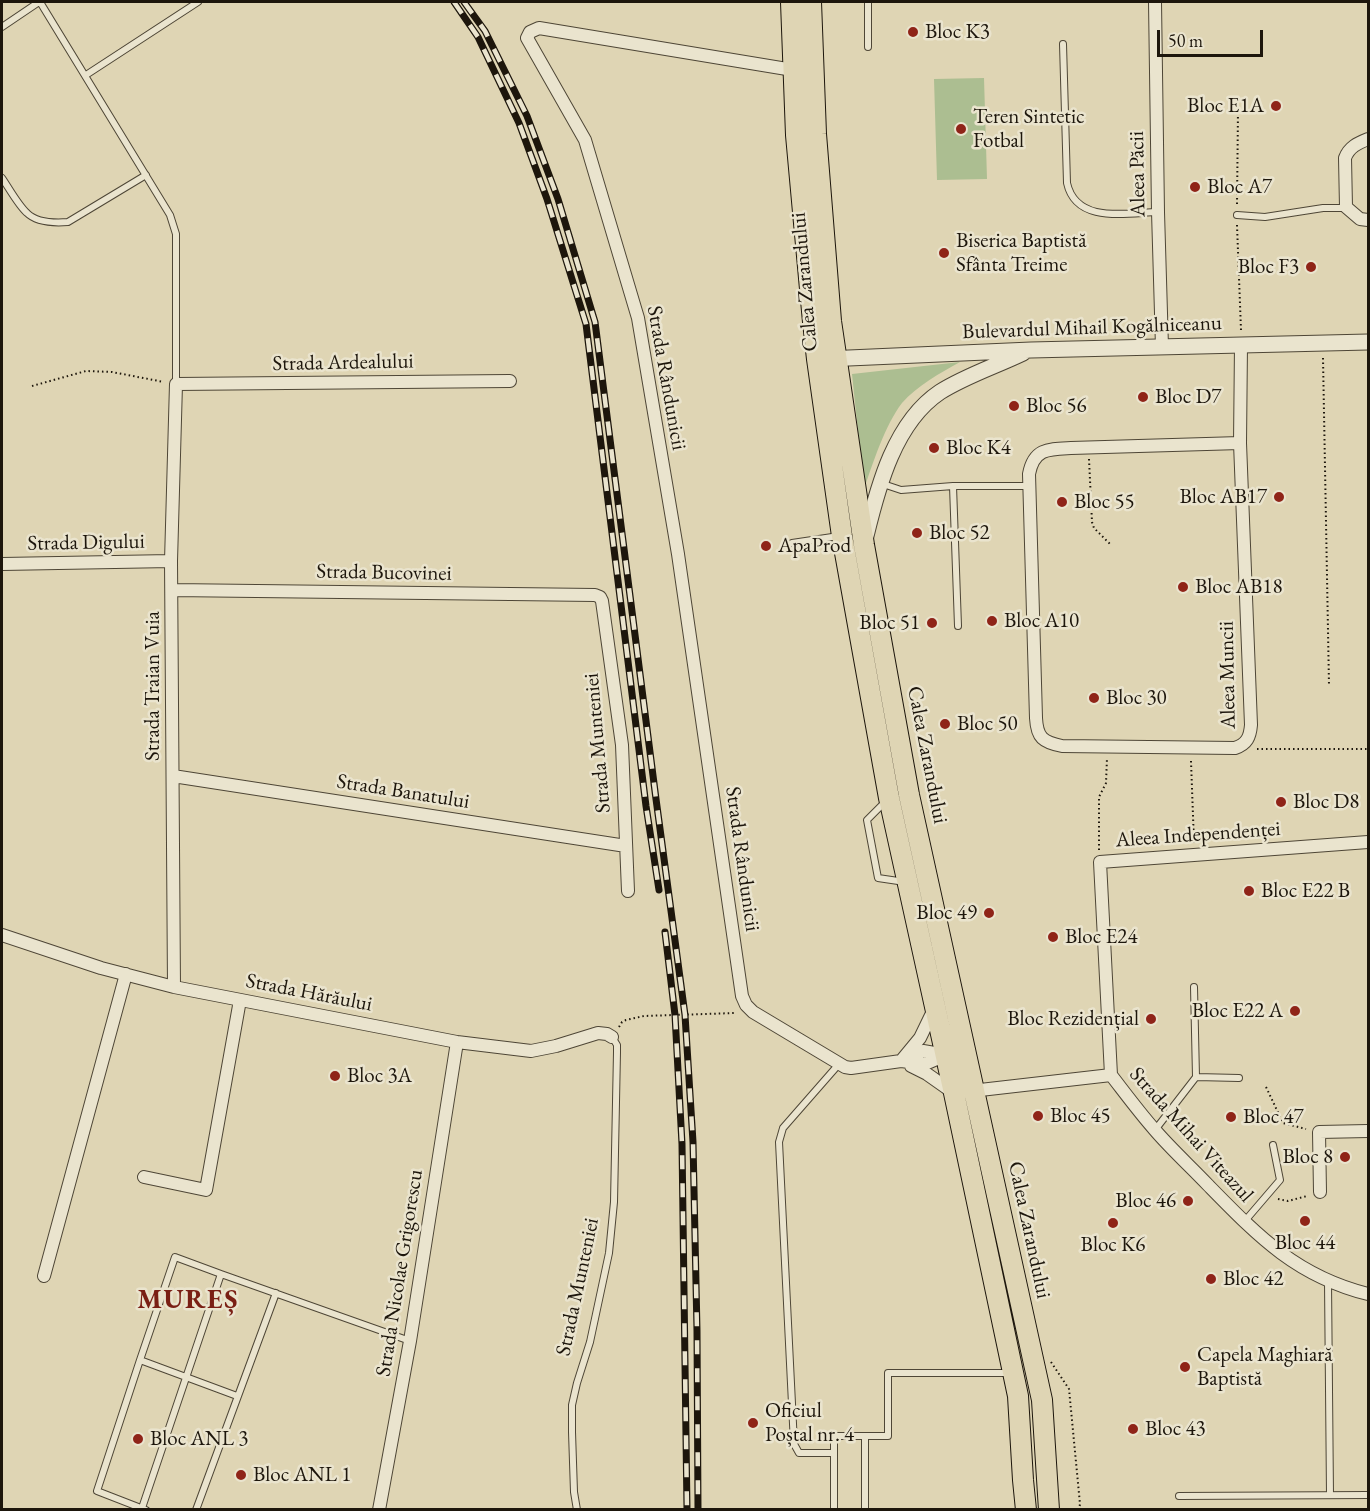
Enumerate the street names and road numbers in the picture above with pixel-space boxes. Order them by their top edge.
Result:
street label: Aleea Păcii [1125,131,1151,217]
street label: Calea Zarandului [786,211,824,353]
street label: Strada Rândunicii [641,304,691,452]
street label: Bulevardul Mihail Kogălniceanu [962,311,1222,345]
street label: Strada Ardealului [272,349,414,377]
street label: Strada Digului [27,529,145,557]
street label: Strada Bucovinei [316,559,452,587]
street label: Strada Traian Vuia [140,611,166,761]
street label: Aleea Muncii [1214,621,1242,729]
street label: Strada Munteniei [579,672,617,814]
street label: Calea Zarandului [901,684,953,826]
street label: Strada Banatului [335,769,471,815]
street label: Strada Rândunicii [719,785,765,933]
street label: Aleea Independenței [1115,817,1281,853]
street label: Strada Hărăului [244,968,374,1018]
street label: Strada Mihai Viteazul [1124,1062,1258,1208]
street label: Calea Zarandului [1002,1159,1056,1301]
street label: Strada Nicolae Grigorescu [371,1168,429,1378]
street label: Strada Munteniei [551,1216,605,1358]

